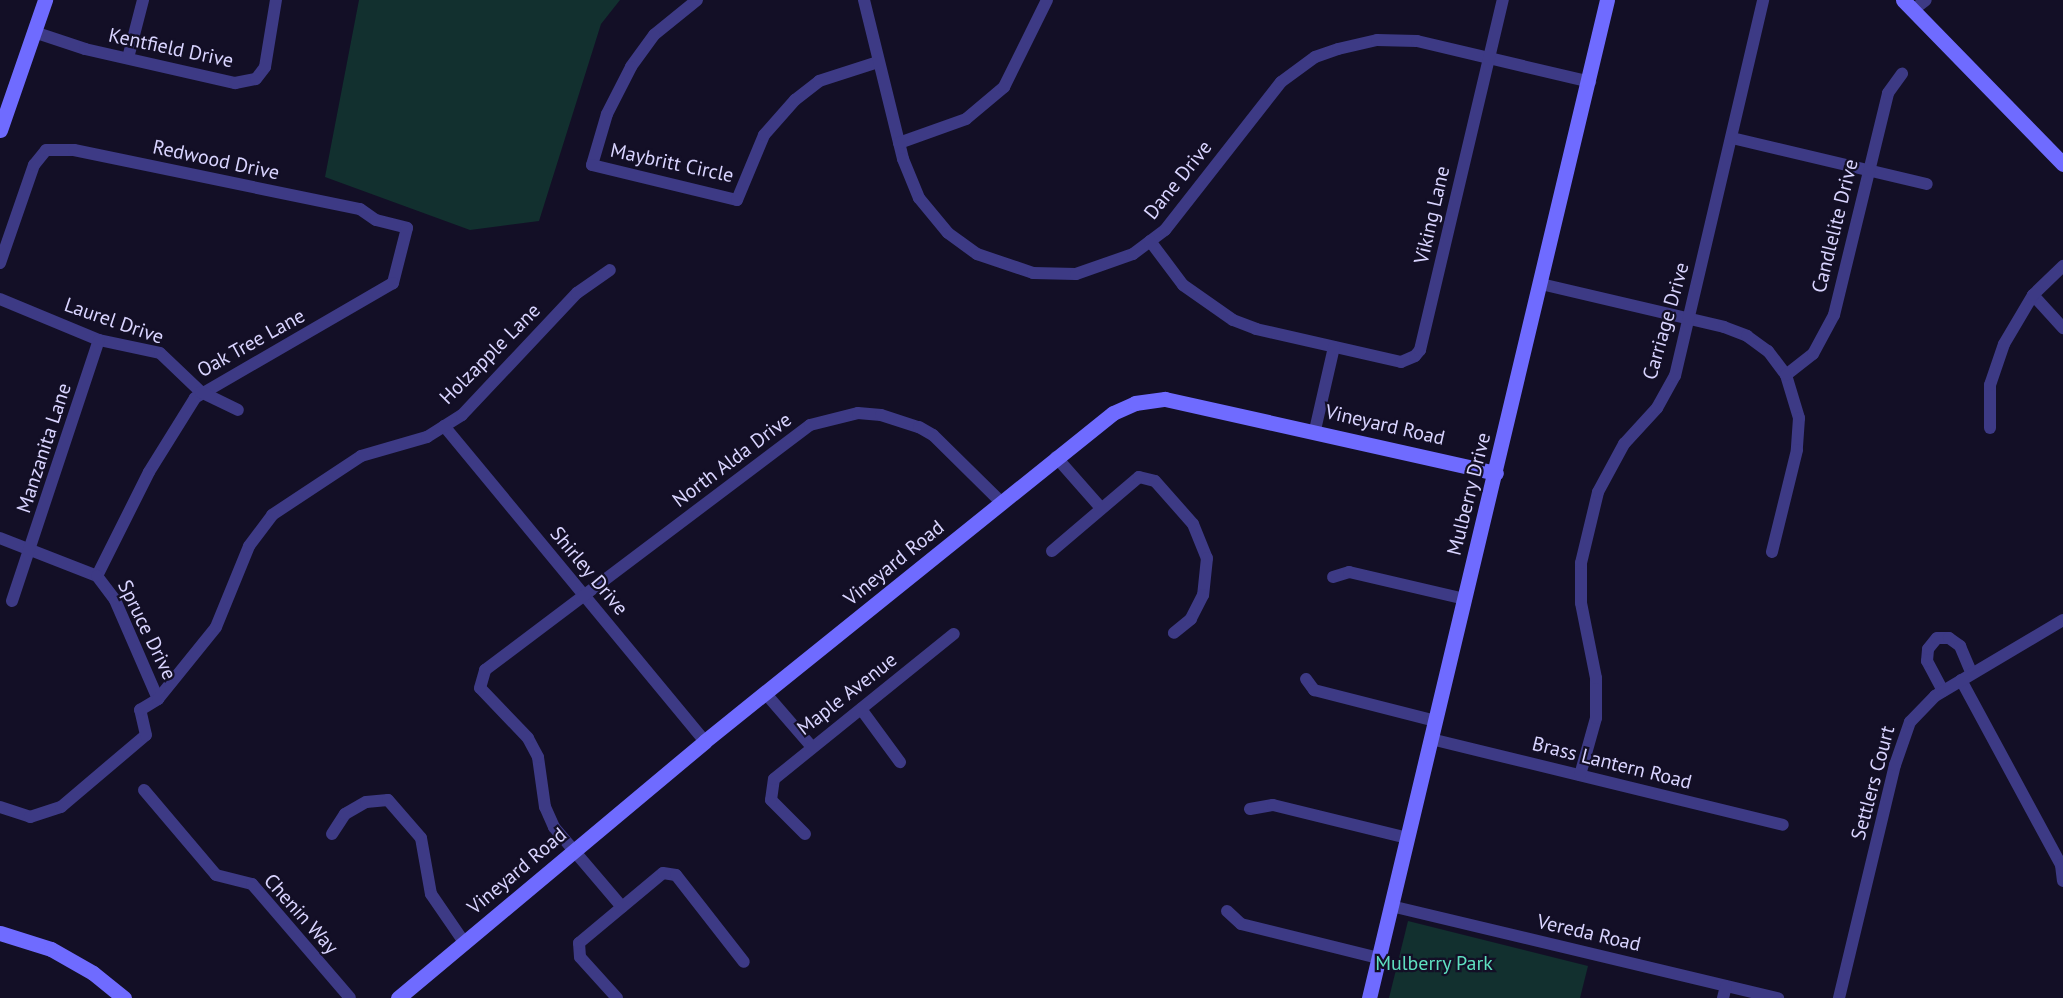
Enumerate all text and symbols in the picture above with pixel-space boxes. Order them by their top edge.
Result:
street label: Kentfield Drive [106,23,236,73]
street label: Redwood Drive [151,135,281,185]
street label: Dane Drive [1139,136,1217,224]
street label: Maybritt Circle [608,138,736,188]
street label: Candlelite Drive [1807,157,1863,295]
street label: Viking Lane [1409,164,1455,266]
street label: Carriage Drive [1638,260,1694,382]
street label: Laurel Drive [61,293,167,349]
street label: Holzapple Lane [435,299,545,409]
street label: Oak Tree Lane [192,303,310,383]
street label: Manzanita Lane [12,380,76,516]
street label: Vineyard Road [1323,400,1447,450]
street label: North Alda Drive [668,407,796,513]
street label: Mulberry Drive [1442,430,1496,558]
street label: Vineyard Road [839,515,949,611]
street label: Shirley Drive [545,522,633,620]
street label: Spruce Drive [113,576,181,684]
street label: Maple Avenue [792,647,902,741]
street label: Settlers Court [1846,723,1900,843]
street label: Brass Lantern Road [1530,732,1694,794]
street label: Vineyard Road [463,823,571,919]
street label: Chenin Way [259,869,343,959]
street label: Vereda Road [1535,909,1643,957]
park label: Mulberry Park [1375,951,1493,975]

